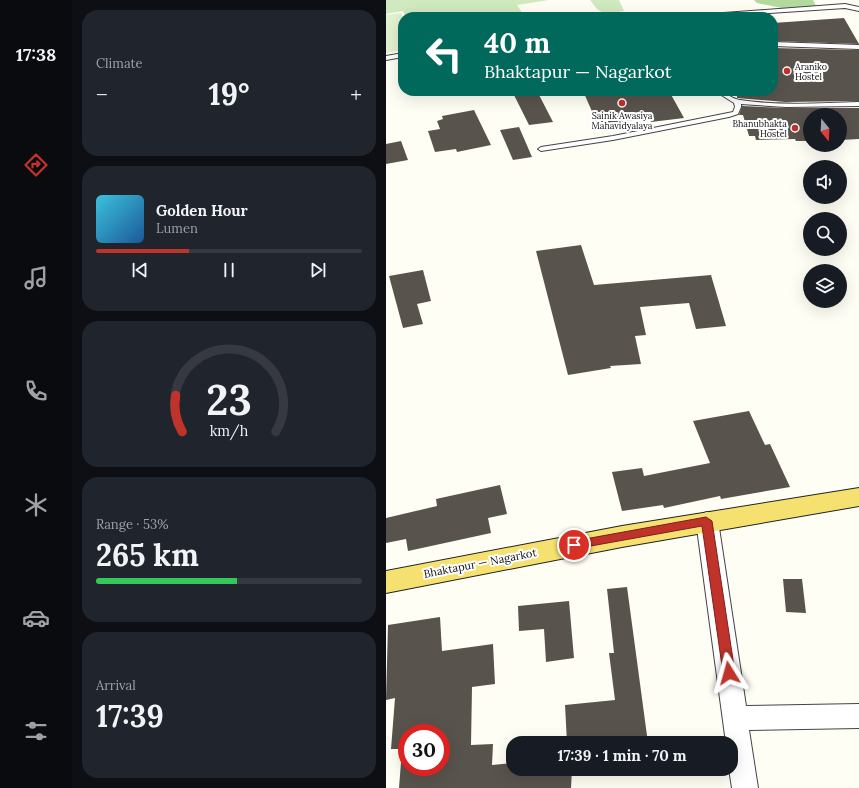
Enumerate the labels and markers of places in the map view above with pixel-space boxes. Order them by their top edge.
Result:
place label: Araniko Hostel [794,61,827,82]
marker: Araniko Hostel [782,66,792,76]
marker: Sainik Awasiya Mahavidyalaya [617,98,627,108]
place label: Sainik Awasiya Mahavidyalaya [591,110,653,131]
place label: Bhanubhakta Hostel [732,118,788,139]
marker: Bhanubhakta Hostel [790,123,800,133]
pin [557,528,591,562]

